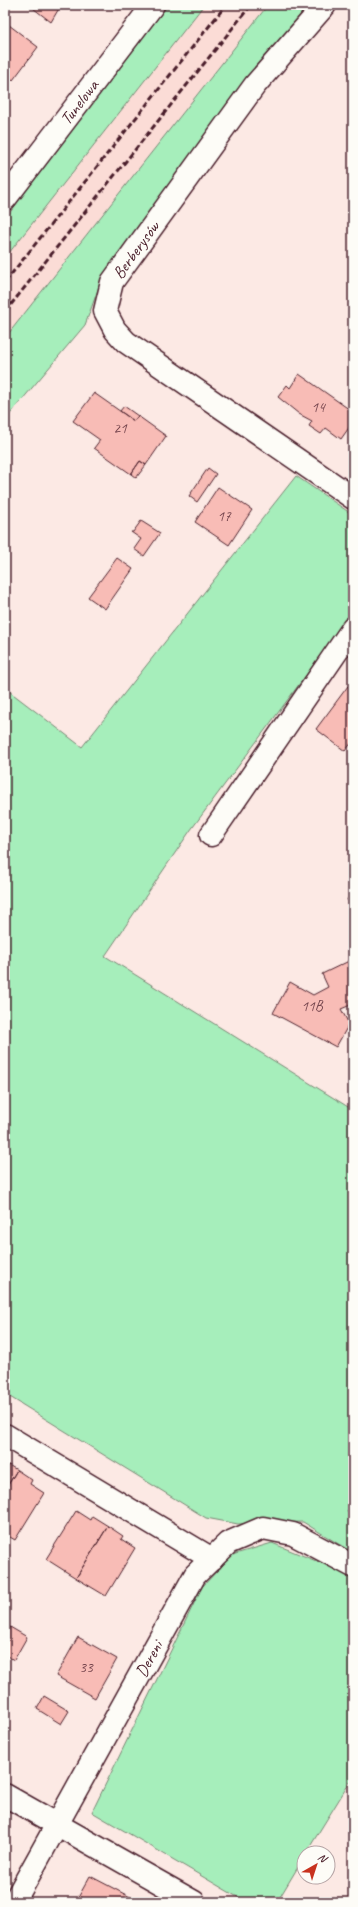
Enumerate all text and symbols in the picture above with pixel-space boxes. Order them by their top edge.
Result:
street label: Tunelowa [55,74,104,129]
street label: Berberysów [108,216,165,283]
house number: 14 [311,398,326,417]
house number: 21 [113,419,128,438]
house number: 17 [217,507,232,526]
house number: 11B [301,997,324,1016]
street label: Dereni [130,1635,168,1680]
house number: 33 [79,1658,94,1677]
north arrow [296,1845,336,1885]
text: N [315,1850,331,1866]

